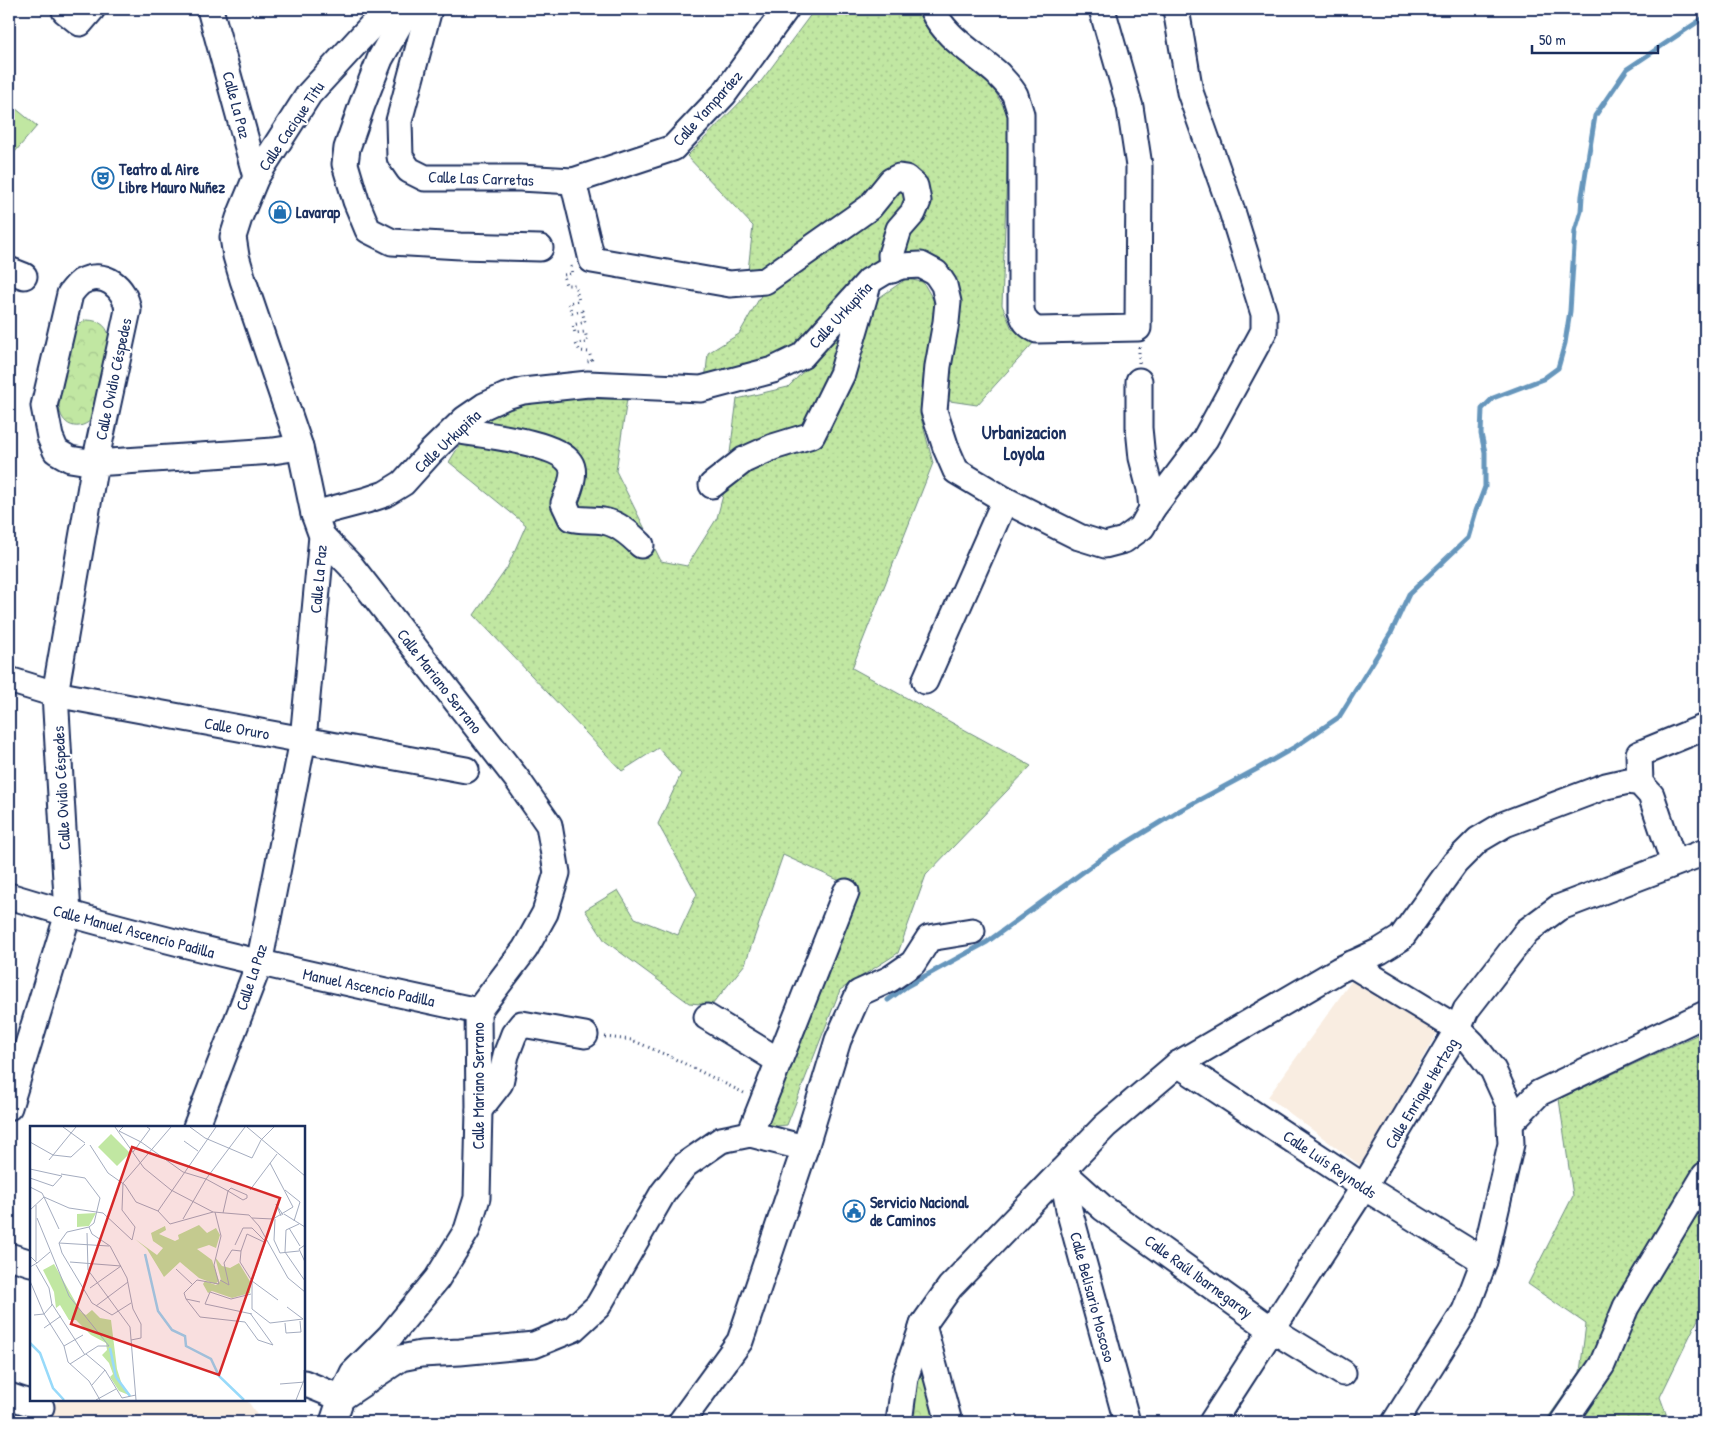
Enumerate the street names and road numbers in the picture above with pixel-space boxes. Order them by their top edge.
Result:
street label: Calle Yamparáez [667,65,747,151]
street label: Calle La Paz [217,69,257,141]
street label: Calle Cacique Titu [253,76,329,175]
street label: Calle Las Carretas [428,165,534,191]
street label: Calle Urkupiña [803,277,877,353]
street label: Calle Ovidio Céspedes [89,316,137,442]
street label: Calle Urkupiña [409,404,485,478]
street label: Calle La Paz [304,544,332,614]
street label: Calle Mariano Serrano [392,624,488,738]
street label: Calle Oruro [203,711,272,745]
street label: Calle Ovidio Céspedes [47,725,75,851]
street label: Calle Manuel Ascencio Padilla [51,899,217,963]
street label: Calle La Paz [230,941,272,1013]
street label: Manuel Ascencio Padilla [301,962,437,1012]
street label: Calle Mariano Serrano [467,1022,489,1150]
street label: Calle Enrique Hertzog [1379,1033,1463,1153]
street label: Calle Luís Reynolds [1279,1125,1381,1203]
street label: Calle Belisario Moscoso [1065,1229,1121,1365]
street label: Calle Raúl Ibarnegaray [1140,1229,1258,1323]

